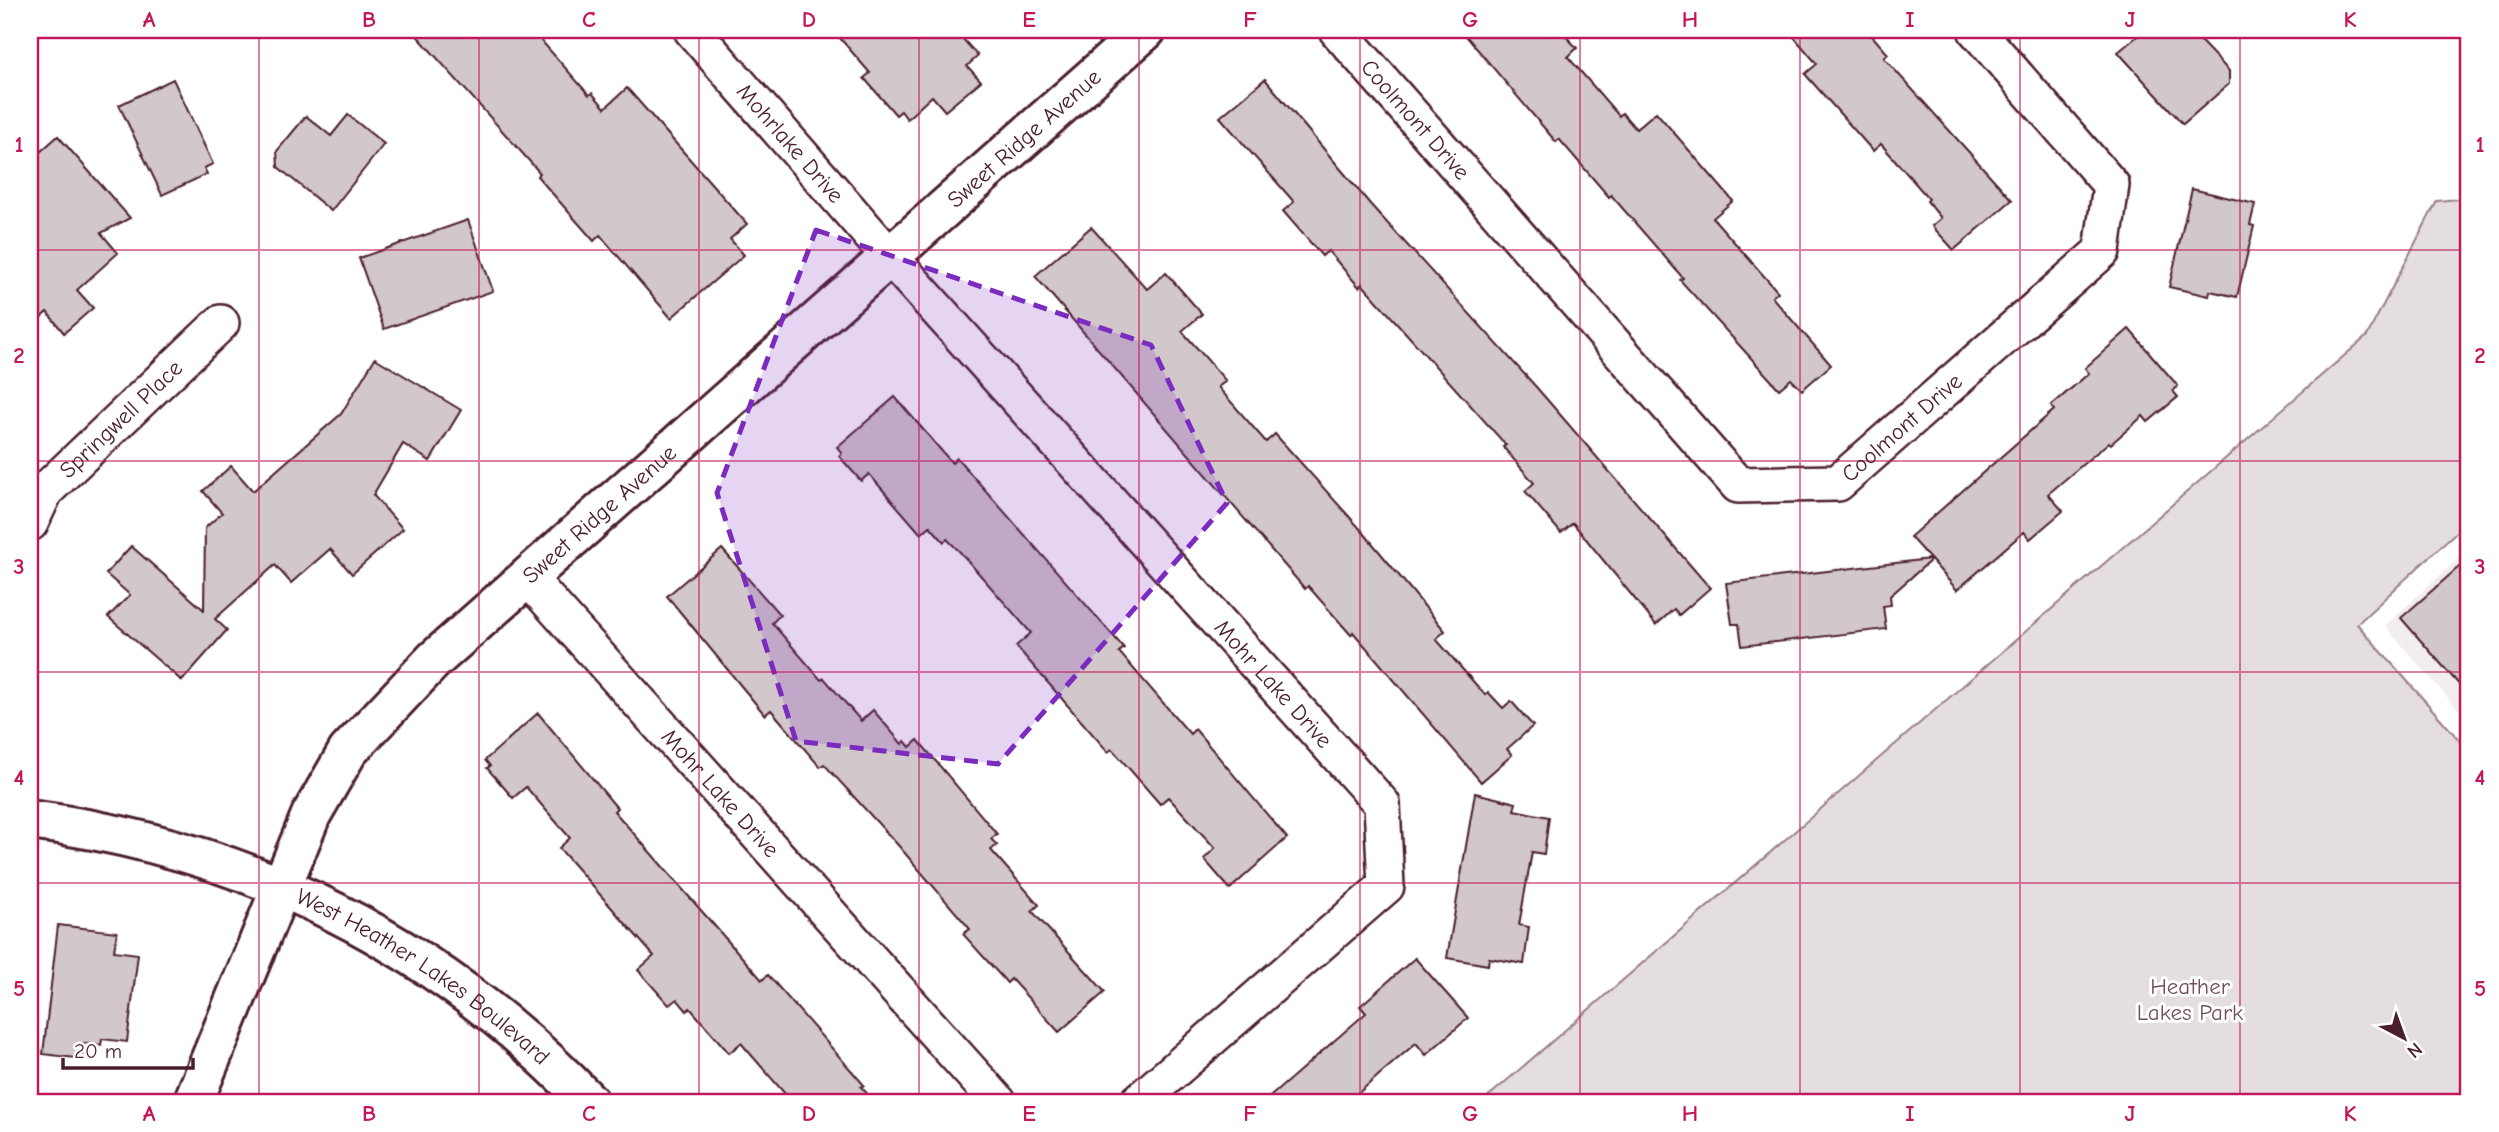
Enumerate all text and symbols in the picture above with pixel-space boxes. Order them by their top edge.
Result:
text: A [143,6,156,33]
text: B [362,6,376,33]
text: C [582,6,596,33]
text: D [802,6,816,33]
text: E [1022,6,1036,33]
text: F [1243,6,1257,33]
text: G [1462,6,1478,33]
text: H [1682,6,1698,33]
text: I [1905,6,1915,33]
text: J [2125,6,2136,33]
text: K [2344,6,2357,33]
street label: Coolmont Drive [1355,54,1475,185]
street label: Sweet Ridge Avenue [942,63,1107,214]
street label: Mohrlake Drive [731,78,849,208]
text: 1 [14,131,24,158]
text: 1 [2475,131,2485,158]
text: 2 [13,342,25,369]
text: 2 [2474,342,2486,369]
street label: Springwell Place [54,354,188,484]
street label: Coolmont Drive [1836,368,1968,488]
street label: Sweet Ridge Avenue [517,439,682,589]
text: 3 [13,553,25,580]
text: 3 [2474,553,2486,580]
street label: Mohr Lake Drive [1209,614,1338,754]
street label: Mohr Lake Drive [656,724,785,863]
text: 4 [14,764,25,791]
text: 4 [2475,764,2486,791]
street label: West Heather Lakes Boulevard [292,883,555,1070]
park label: Heather Lakes Park [2137,973,2243,1026]
text: 5 [13,975,25,1002]
text: 5 [2474,975,2486,1002]
north arrow [2370,1002,2440,1072]
scale bar [63,1027,192,1071]
text: N [2403,1038,2426,1062]
text: 20 m [74,1039,122,1063]
text: A [143,1100,156,1127]
text: B [362,1100,376,1127]
text: C [582,1100,596,1127]
text: D [802,1100,816,1127]
text: E [1022,1100,1036,1127]
text: F [1243,1100,1257,1127]
text: G [1462,1100,1478,1127]
text: H [1682,1100,1698,1127]
text: I [1905,1100,1915,1127]
text: J [2125,1100,2136,1127]
text: K [2344,1100,2357,1127]

